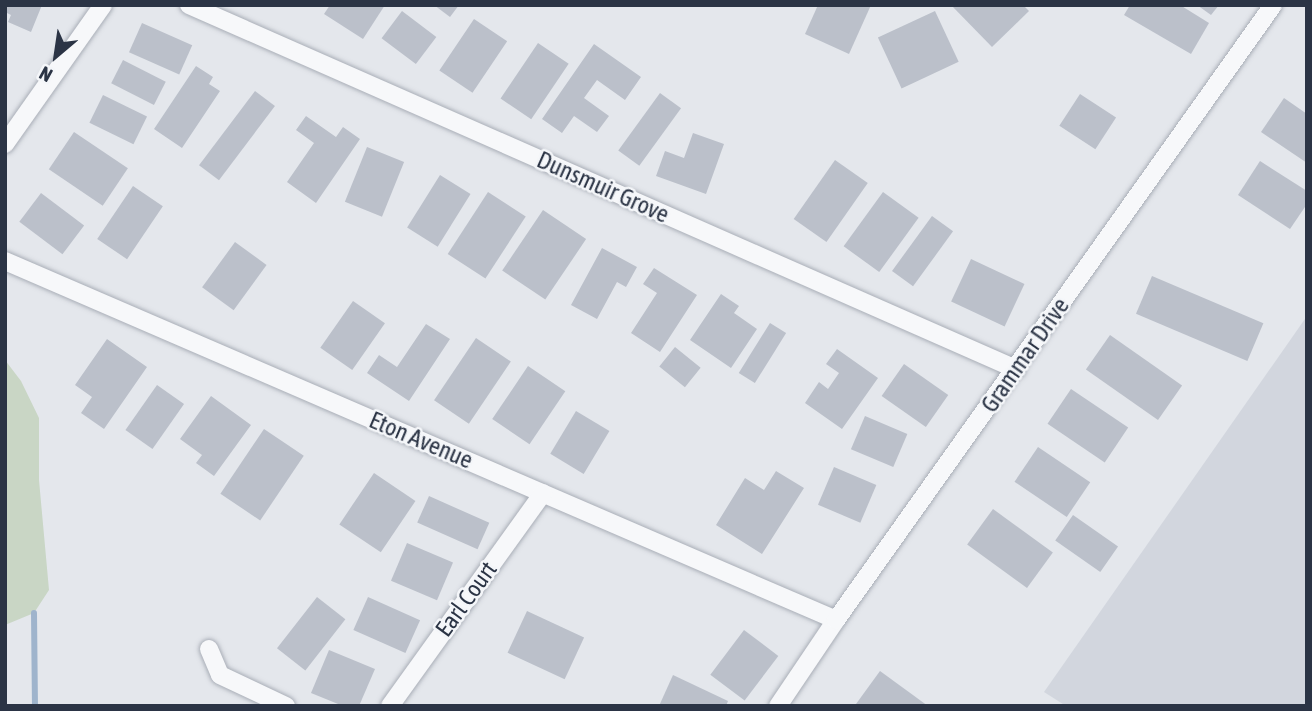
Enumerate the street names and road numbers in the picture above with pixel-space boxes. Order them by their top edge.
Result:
street label: Dunsmuir Grove [533,145,673,229]
street label: Grammar Drive [975,292,1075,418]
street label: Eton Avenue [365,405,477,475]
street label: Earl Court [429,556,503,642]

